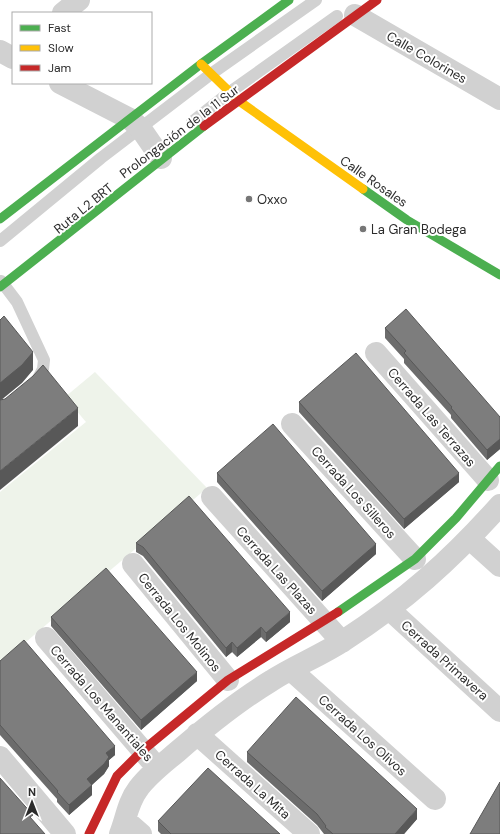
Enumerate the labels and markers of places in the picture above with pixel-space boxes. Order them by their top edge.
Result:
place label: Oxxo [257,191,288,208]
marker: Oxxo [244,194,254,204]
place label: La Gran Bodega [371,221,466,238]
marker: La Gran Bodega [358,224,368,234]

